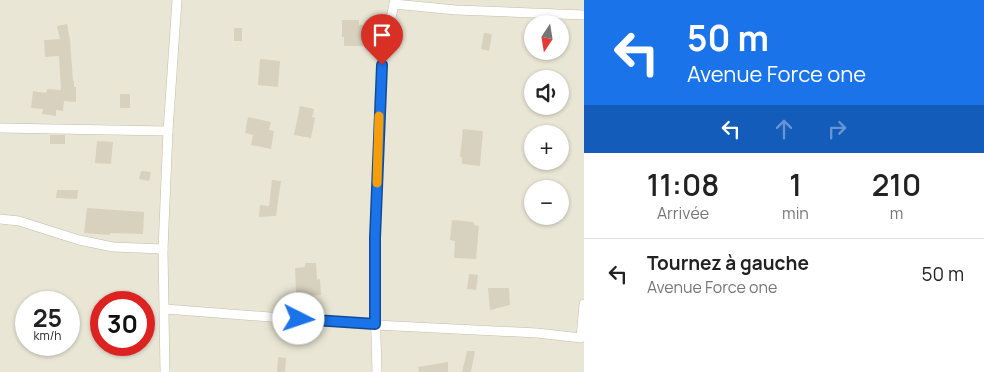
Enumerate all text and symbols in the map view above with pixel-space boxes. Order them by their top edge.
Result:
pin [361,14,403,65]
text: 50 m [687,14,769,62]
north arrow [524,15,569,60]
map controls [524,15,569,225]
icon: left [604,20,669,85]
icon: arrive [368,21,396,49]
text: Avenue Force one [687,59,866,89]
button: sound [524,70,569,115]
icon: left [717,115,745,143]
icon: ahead [770,115,798,143]
icon: right [823,115,851,143]
button: + [524,125,569,170]
text: 11:08 [647,164,719,205]
text: 1 [789,164,802,205]
text: 210 [872,164,921,205]
button: − [524,180,569,225]
text: Arrivée [657,202,709,224]
text: min [782,202,809,224]
text: m [890,202,903,224]
text: Tournez à gauche [647,250,809,276]
icon: left [604,260,632,288]
text: 50 m [922,261,964,287]
text: Avenue Force one [647,276,777,298]
speed limit sign: 30 [90,291,155,356]
position arrow [272,292,324,344]
text: 25 [33,300,62,335]
text: km/h [34,327,61,344]

